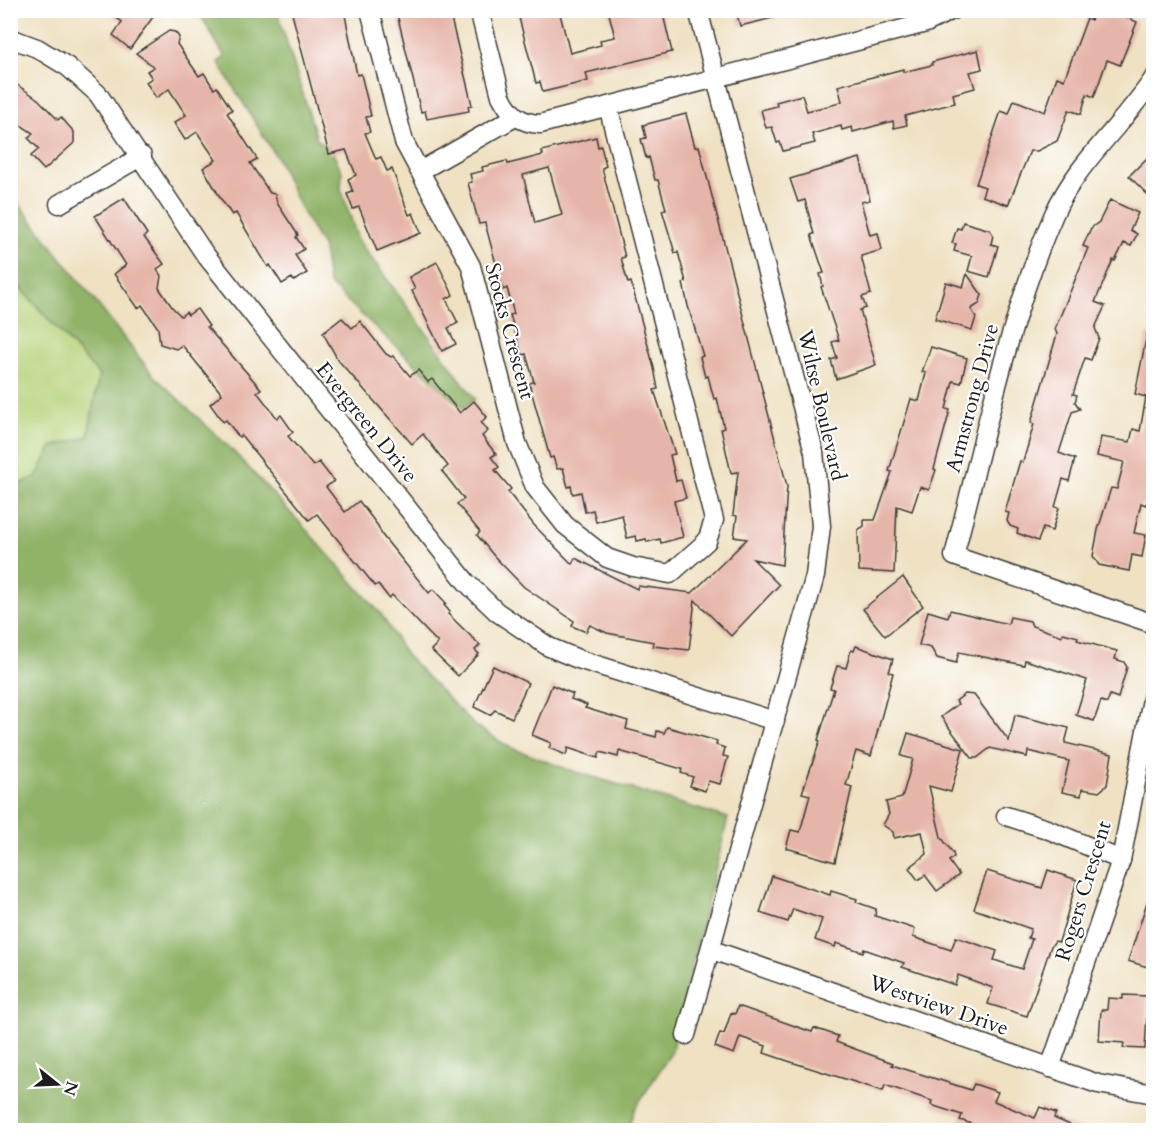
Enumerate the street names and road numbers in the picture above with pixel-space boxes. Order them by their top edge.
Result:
street label: Stocks Crescent [477,260,542,403]
street label: Armstrong Drive [939,320,1006,476]
street label: Wiltse Boulevard [790,326,853,483]
street label: Evergreen Drive [309,356,424,489]
street label: Rogers Crescent [1048,817,1119,965]
street label: Westview Drive [864,968,1012,1043]

